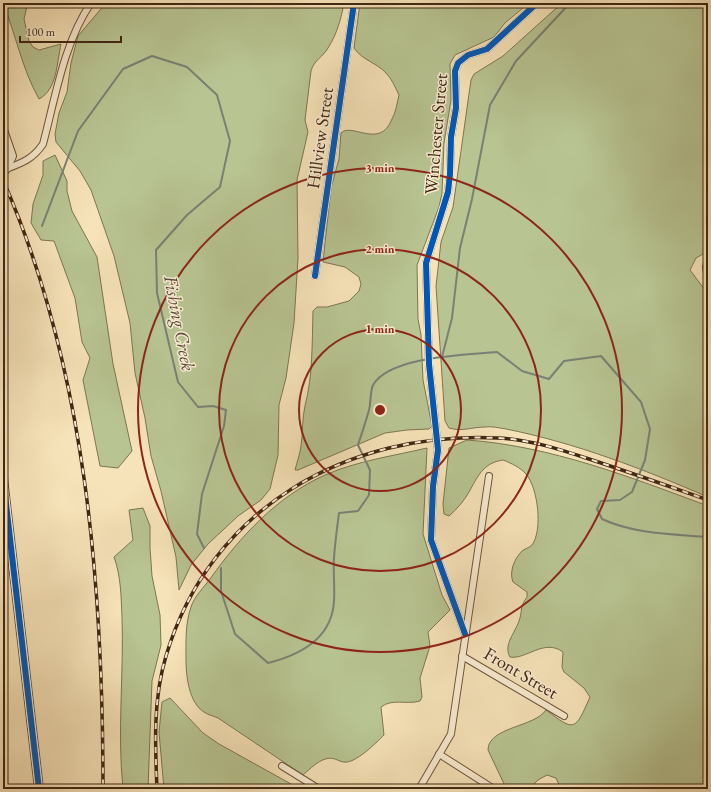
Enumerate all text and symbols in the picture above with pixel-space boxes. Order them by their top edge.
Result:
scale bar [20,18,121,44]
text: 100 m [26,24,56,40]
street label: Winchester Street [419,72,452,195]
street label: Hillview Street [301,85,338,190]
text: 3 min [365,160,395,176]
text: 2 min [365,241,395,257]
water label: Fishing Creek [158,272,201,373]
text: 1 min [365,321,395,337]
centre of rings [373,403,387,417]
street label: Front Street [480,641,563,704]

